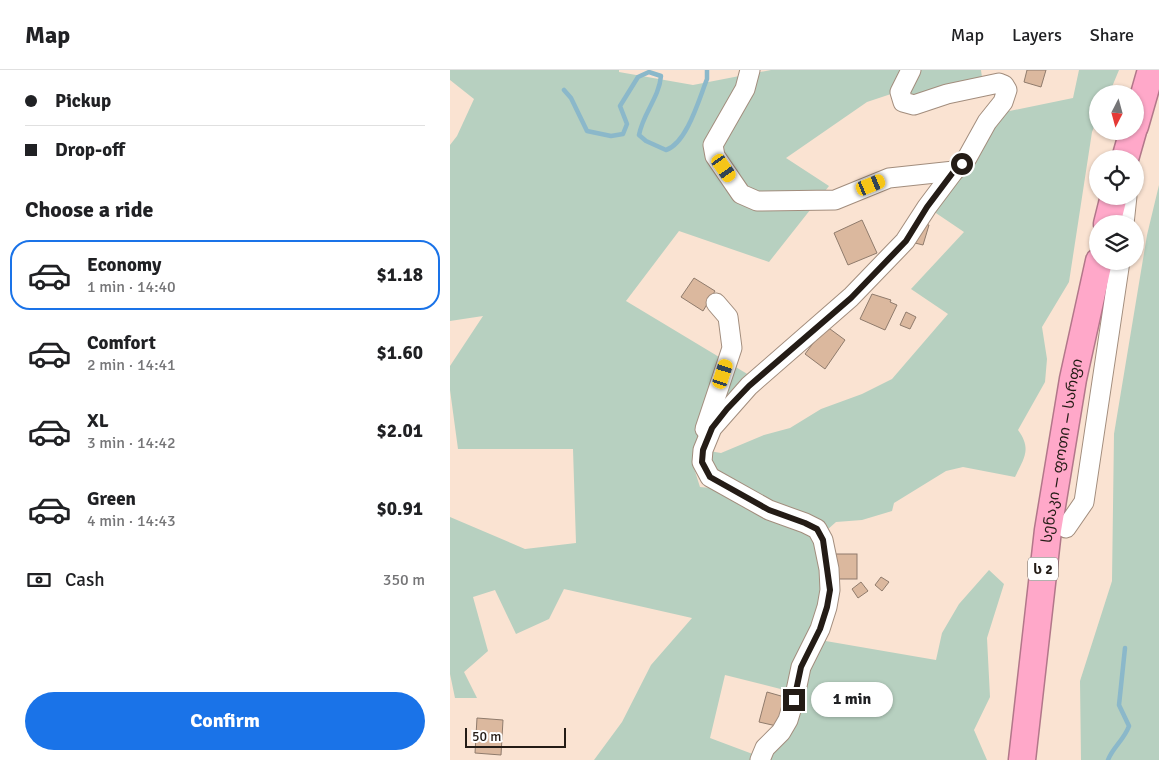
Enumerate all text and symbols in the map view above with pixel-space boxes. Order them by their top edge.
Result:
text: Map [25,20,70,50]
text: Map [951,24,984,46]
text: Layers [1012,24,1062,46]
text: Share [1090,24,1134,46]
north arrow [1089,85,1144,140]
map controls [1089,85,1144,270]
text: Pickup [55,89,111,113]
text: Drop-off [55,138,125,162]
button: locate [1089,150,1144,205]
car [709,151,738,185]
route start [951,153,973,175]
car [854,172,887,198]
text: Choose a ride [25,196,153,223]
button: layers [1089,215,1144,270]
icon: car [27,253,72,298]
text: Economy [87,253,161,277]
text: $1.18 [377,263,423,287]
text: 1 min · 14:40 [87,277,176,297]
icon: car [27,331,72,376]
text: Comfort [87,331,156,355]
text: $1.60 [377,341,423,365]
text: 2 min · 14:41 [87,355,176,375]
car [711,357,734,391]
street label: სენაკი — ფოთი — სარფი [1038,357,1086,544]
icon: car [27,409,72,454]
text: XL [87,409,109,433]
text: $2.01 [377,419,423,443]
text: 3 min · 14:42 [87,433,176,453]
icon: car [27,487,72,532]
text: Green [87,487,136,511]
text: $0.91 [377,497,423,521]
text: 4 min · 14:43 [87,511,176,531]
road number: ს 2 [1028,558,1058,580]
icon: cash [25,566,53,594]
text: Cash [65,568,105,592]
text: 350 m [383,570,425,590]
callout: 1 min [812,682,894,718]
route end [783,689,805,711]
text: 1 min [833,689,871,709]
button: Confirm [25,692,425,750]
scale bar [465,725,566,748]
text: 50 m [472,728,501,745]

